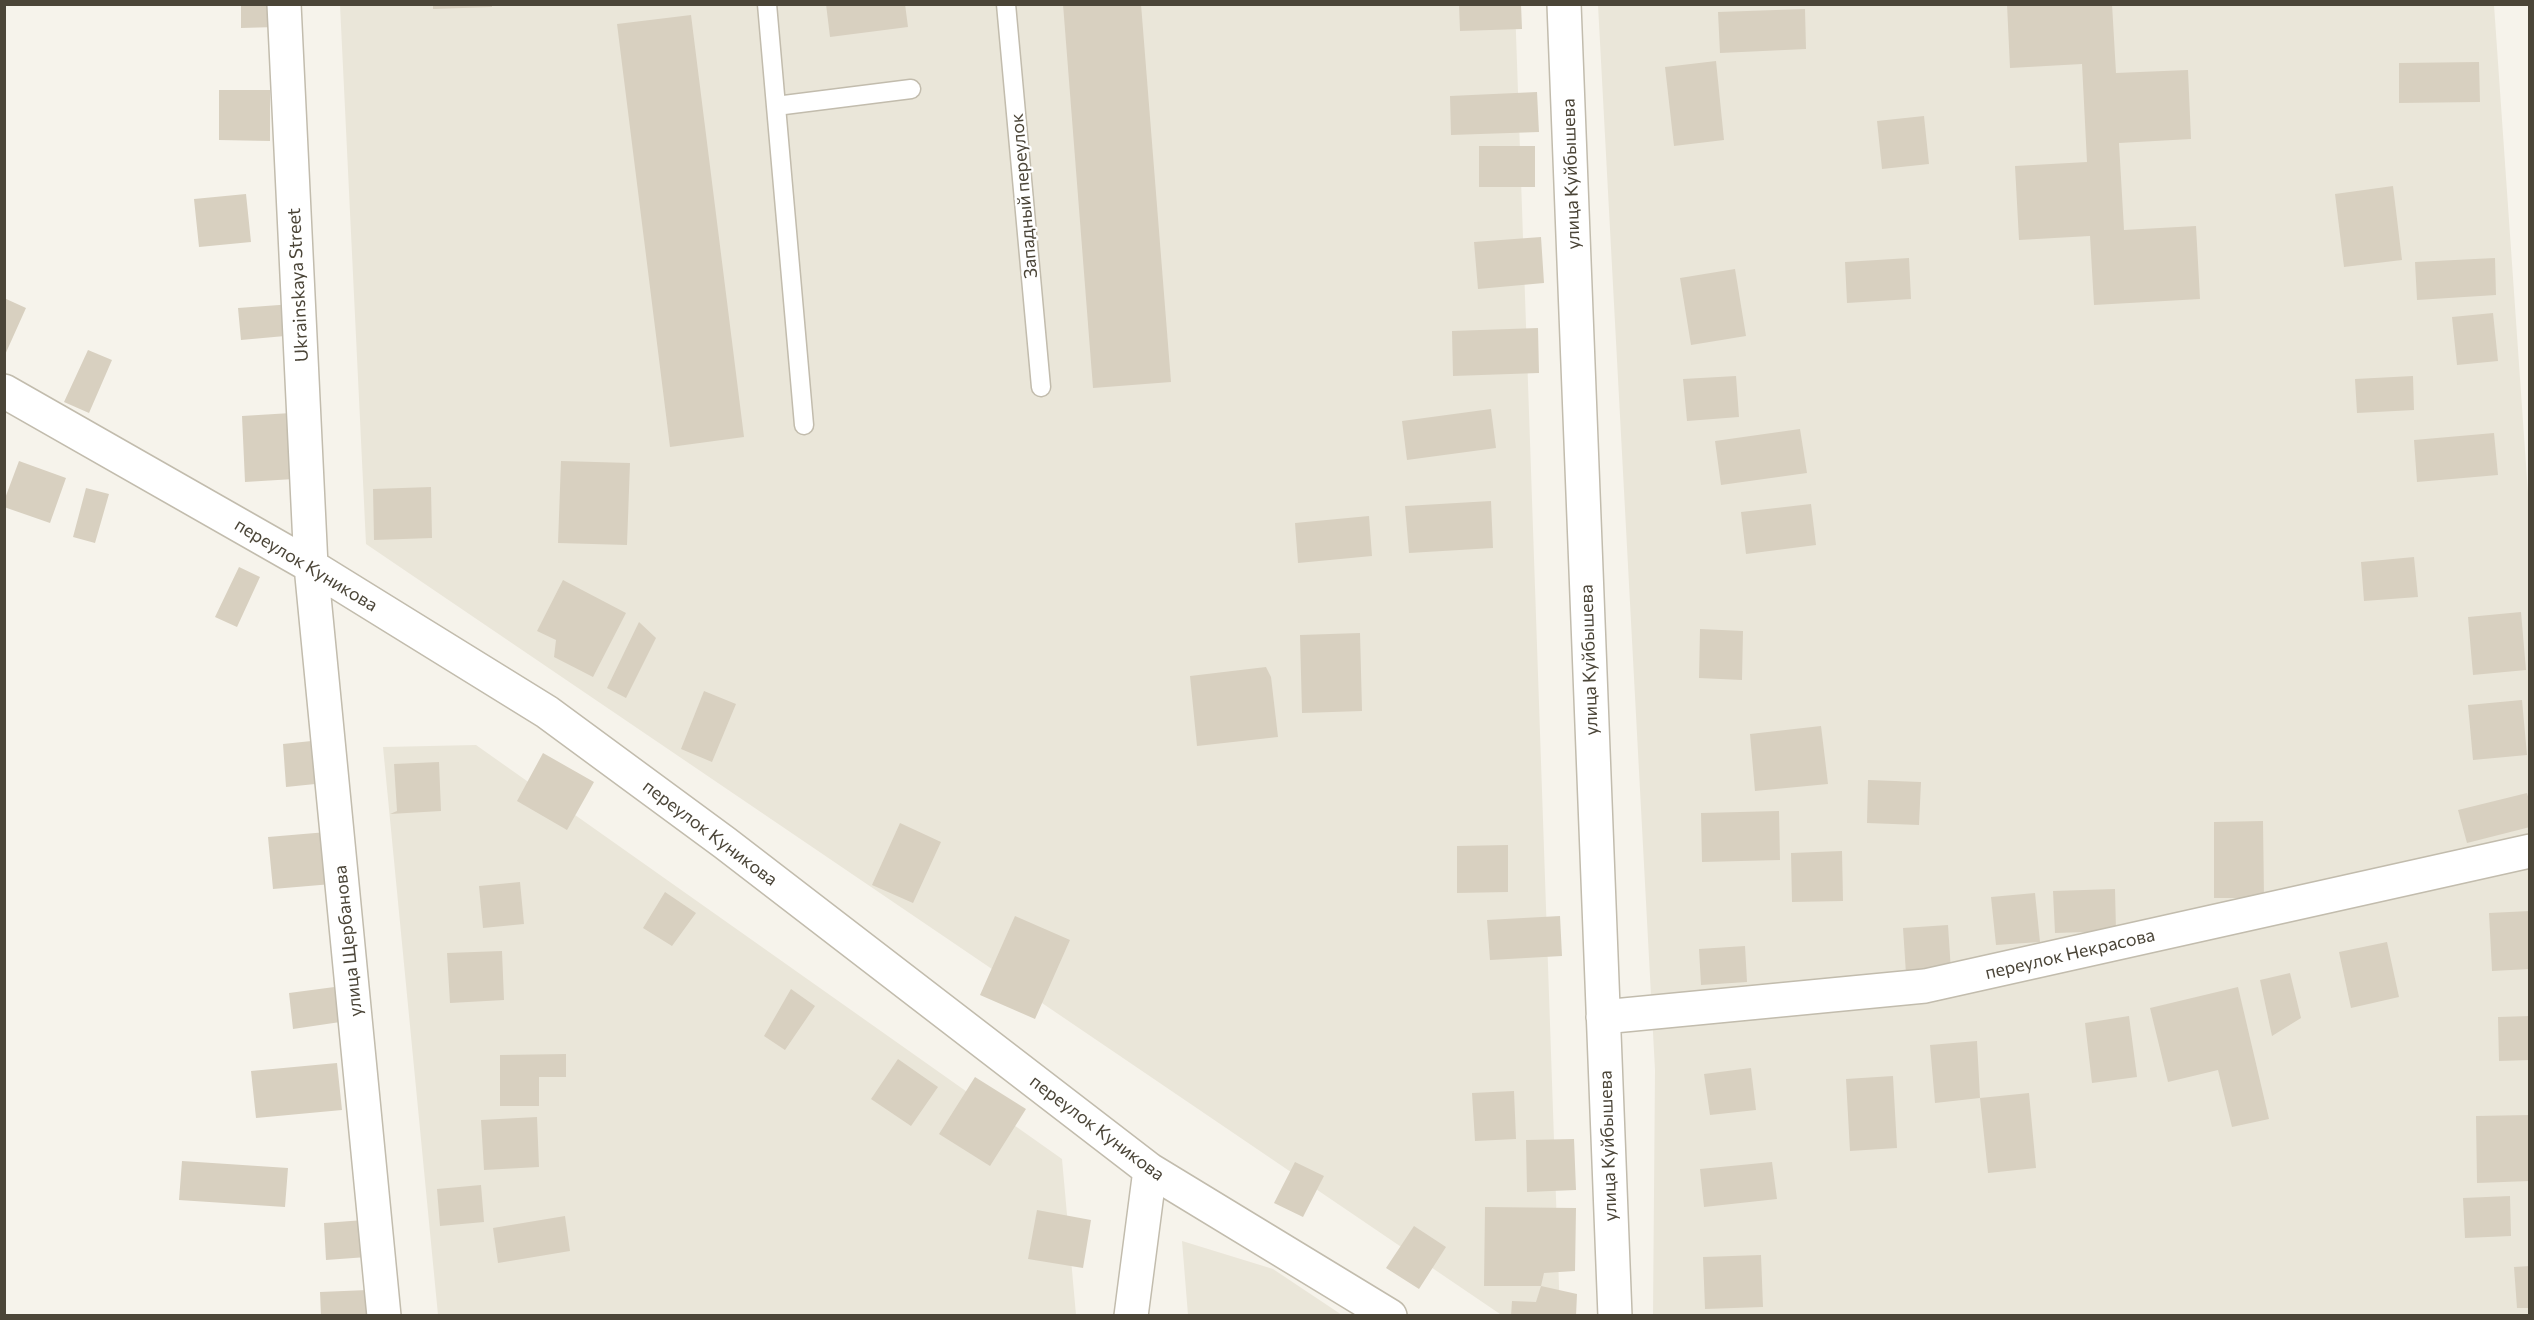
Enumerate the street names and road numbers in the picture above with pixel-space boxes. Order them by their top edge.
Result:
street label: улица Куйбышева [1558,98,1584,250]
street label: Западный переулок [1006,112,1042,280]
street label: Ukrainskaya Street [283,207,313,363]
street label: переулок Куникова [231,514,381,616]
street label: улица Куйбышева [1576,584,1602,736]
street label: переулок Куникова [639,775,781,891]
street label: улица Щербанова [329,864,367,1018]
street label: переулок Некрасова [1983,924,2157,984]
street label: переулок Куникова [1026,1070,1168,1186]
street label: улица Куйбышева [1595,1070,1621,1222]

